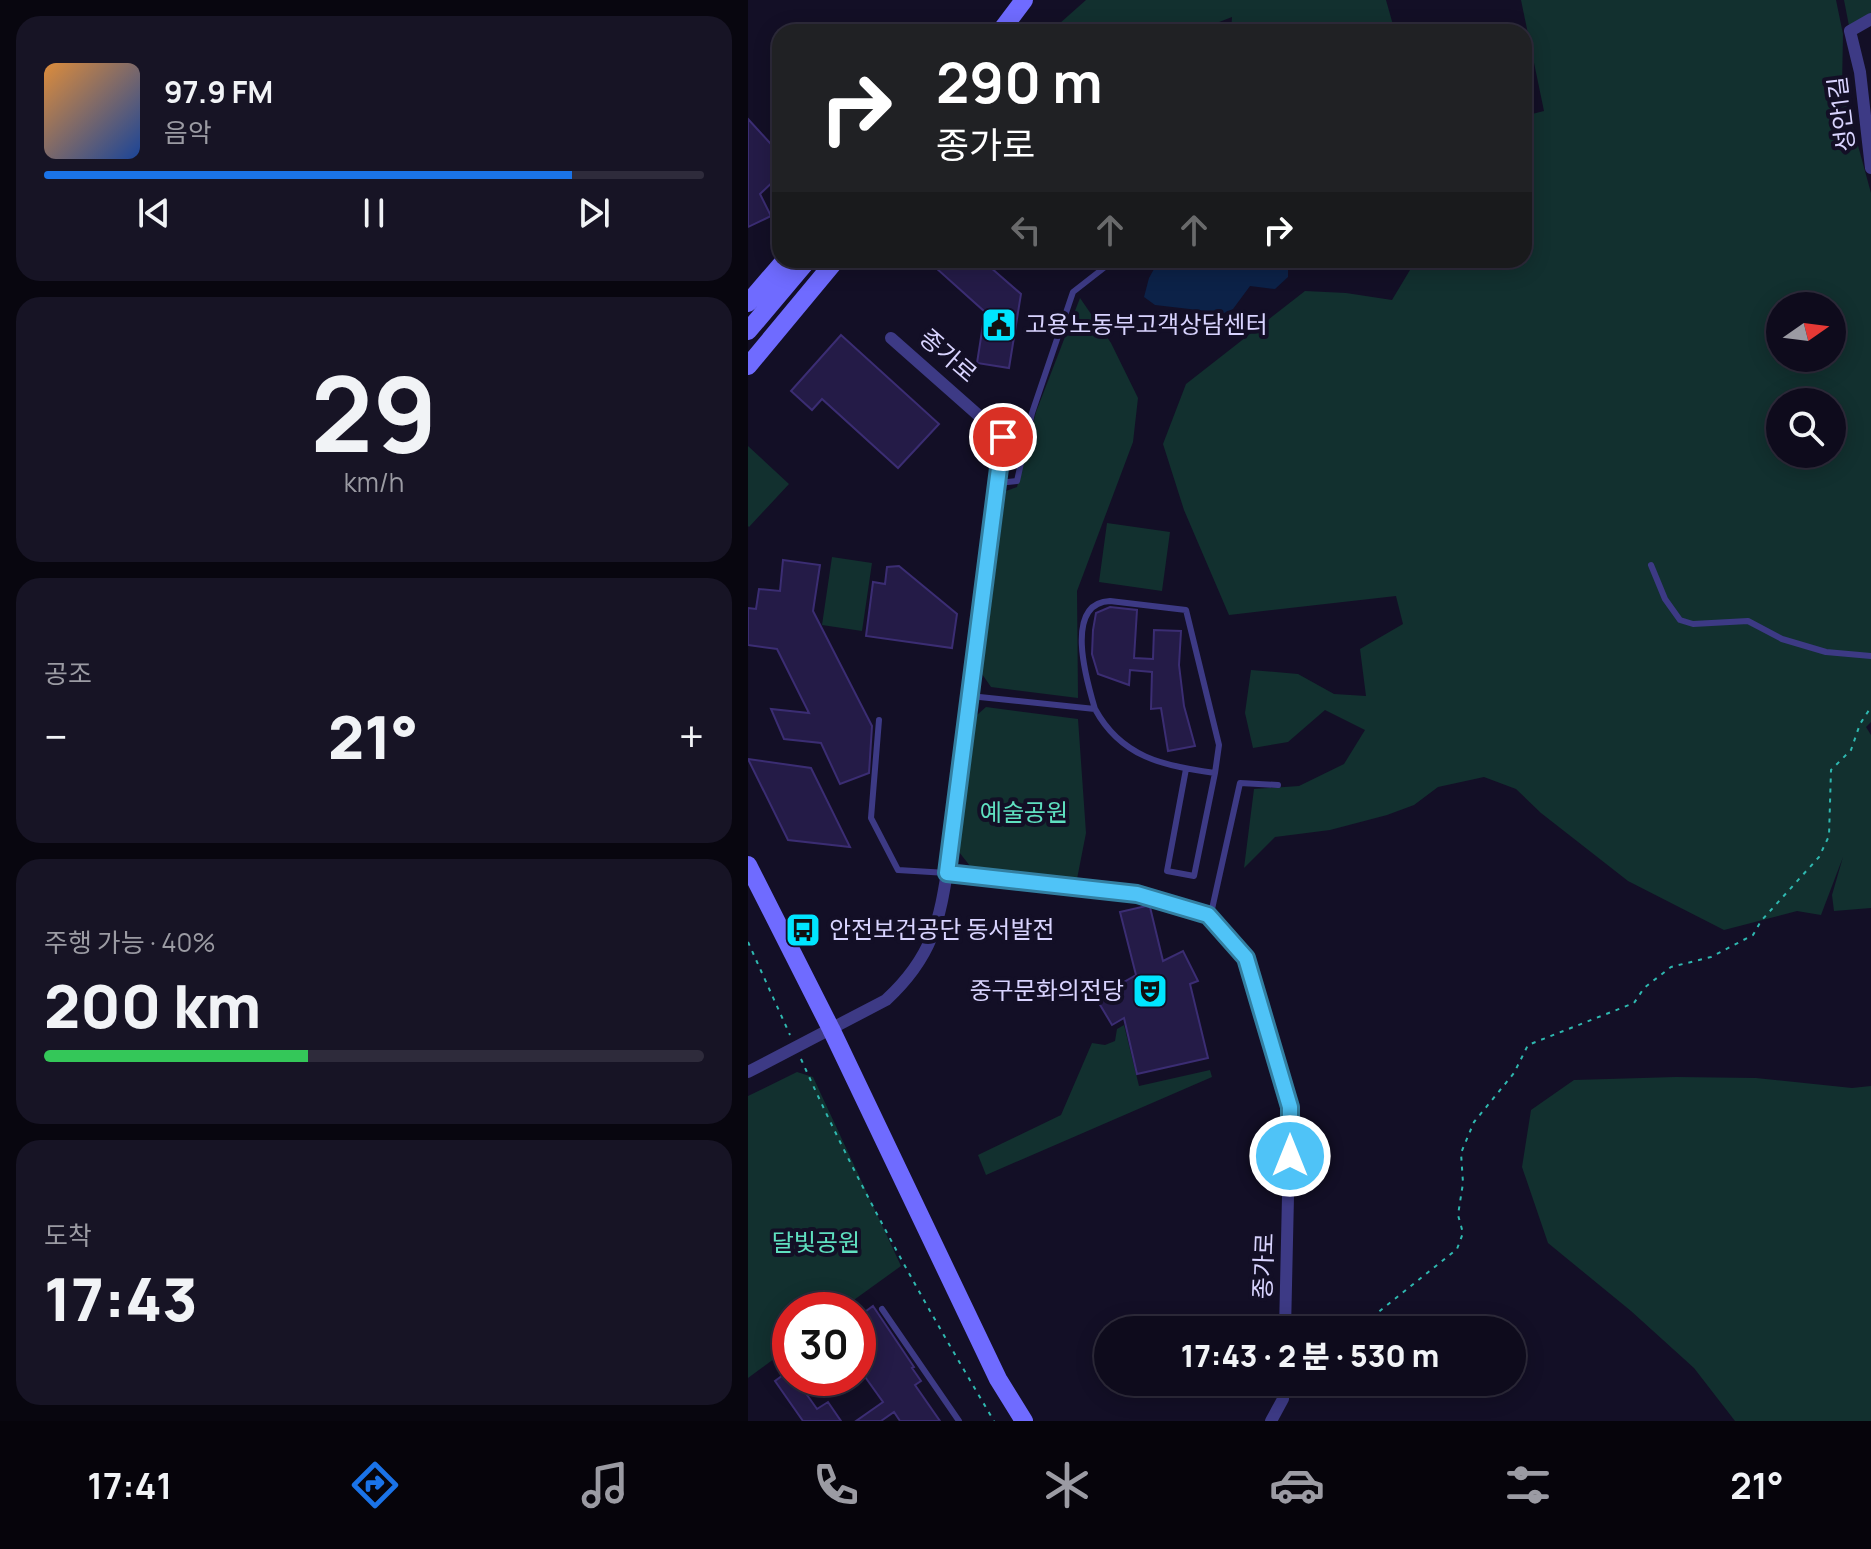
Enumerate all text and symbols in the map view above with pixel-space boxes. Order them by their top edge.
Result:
text: 290 m [936,43,1103,120]
icon: right [804,56,908,160]
text: 97.9 FM [164,71,273,112]
street label: 성안1길 [1820,75,1861,154]
text: 음악 [164,114,212,150]
text: 종가로 [936,120,1035,169]
icon: previous [132,191,176,235]
icon: pause [352,191,396,235]
icon: next [572,191,616,235]
icon: left [1004,208,1048,252]
icon: ahead [1088,208,1132,252]
icon: ahead [1172,208,1216,252]
icon: right [1256,208,1300,252]
north arrow [1766,292,1846,372]
map controls [1766,292,1846,468]
public building icon: 고용노동부고객상담센터 [980,306,1018,344]
place label: 고용노동부고객상담센터 [1025,307,1268,340]
street label: 종가로 [913,321,985,389]
text: 29 [311,341,437,483]
button: search [1766,388,1846,468]
pin [969,403,1037,471]
icon: arrive [981,415,1025,459]
text: km/h [344,464,404,500]
text: 공조 [44,655,92,691]
text: 21° [328,695,418,777]
text: − [44,706,68,766]
text: + [679,706,704,766]
park label: 예술공원 [980,795,1068,828]
bus stop icon: 안전보건공단 동서발전 [784,911,822,949]
place label: 안전보건공단 동서발전 [829,912,1055,945]
text: 주행 가능 · 40% [44,924,216,960]
text: 200 km [44,964,261,1046]
theatre icon: 중구문화의전당 [1131,972,1169,1010]
place label: 중구문화의전당 [969,973,1124,1006]
position arrow [1248,1114,1332,1198]
text: 도착 [44,1217,92,1253]
park label: 달빛공원 [772,1225,860,1258]
street label: 종가로 [1245,1232,1280,1300]
text: 17:43 [44,1257,198,1339]
speed limit sign: 30 [772,1292,876,1396]
text: 17:43 · 2 분 · 530 m [1181,1335,1439,1376]
icon: directions [347,1457,403,1513]
icon: music [577,1457,633,1513]
icon: phone [808,1457,864,1513]
icon: climate [1039,1457,1095,1513]
icon: car [1269,1457,1325,1513]
icon: filters [1500,1457,1556,1513]
text: 17:41 [87,1461,172,1510]
text: 21° [1730,1461,1784,1510]

